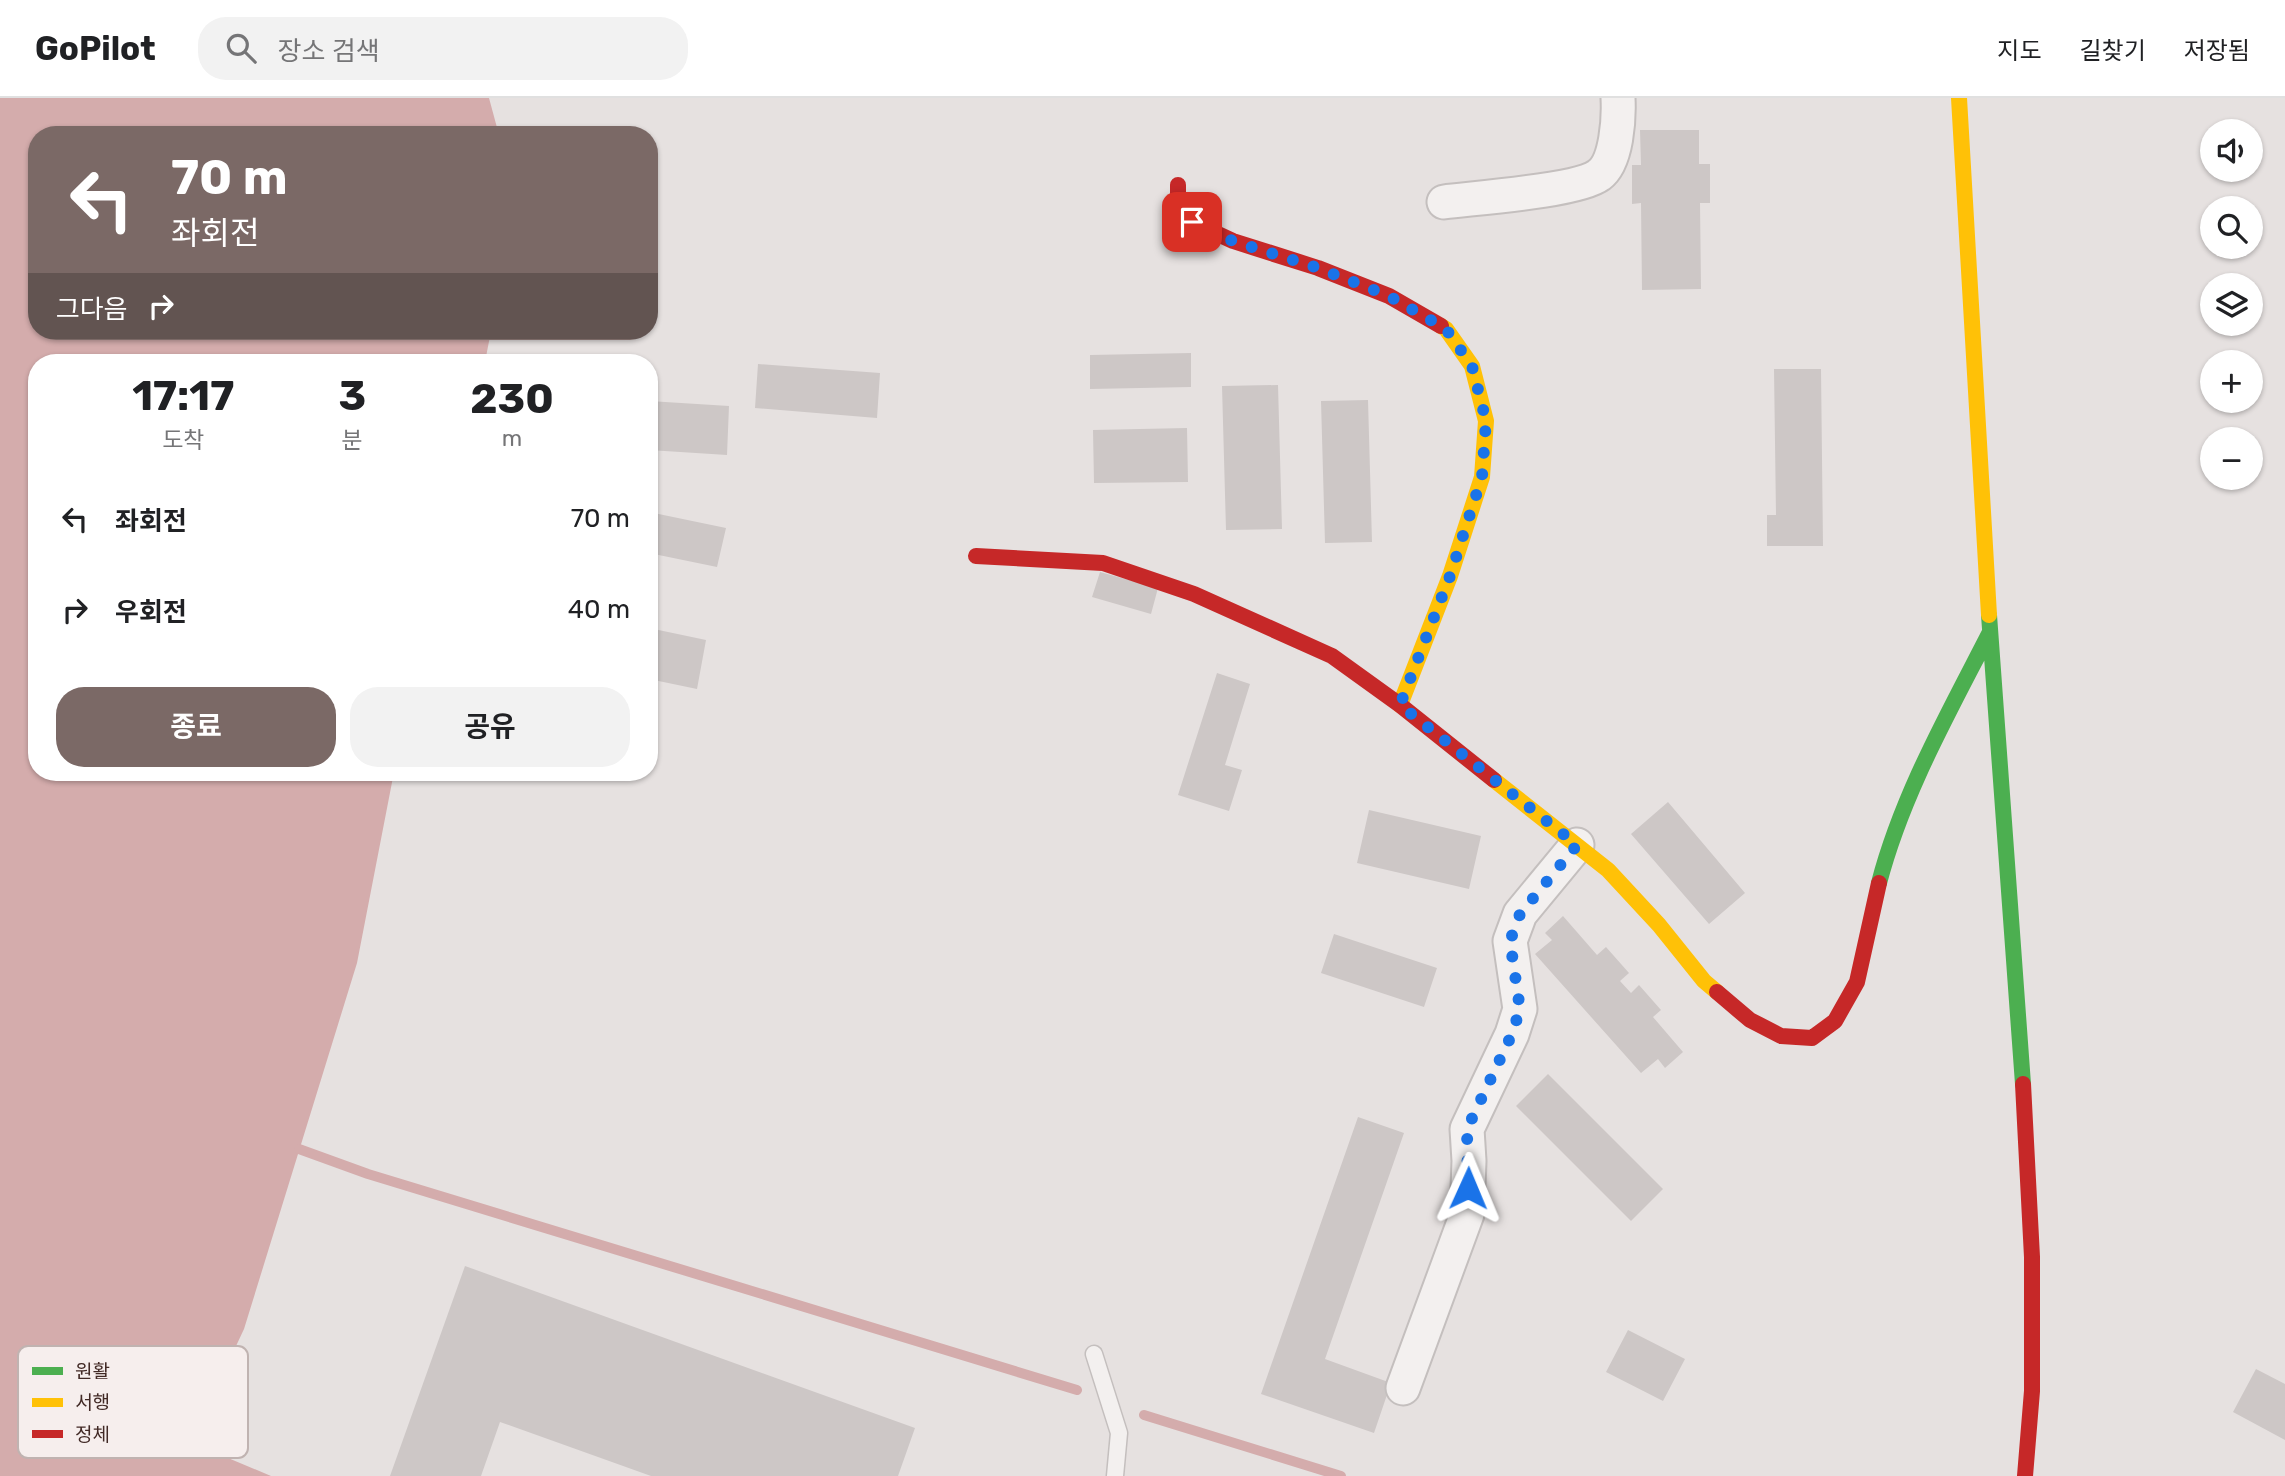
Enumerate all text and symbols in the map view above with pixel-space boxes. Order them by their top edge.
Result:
search box [198,17,688,80]
text: GoPilot [35,29,156,68]
icon: search [222,29,260,67]
text: 장소 검색 [278,36,380,67]
text: 지도 [1997,37,2042,65]
text: 길찾기 [2080,37,2146,65]
text: 저장됨 [2184,37,2250,65]
map controls [2200,119,2263,490]
button: sound [2200,119,2263,182]
text: 70 m [171,148,288,206]
icon: left [56,154,147,245]
pin [1162,192,1222,252]
button: search [2200,196,2263,259]
icon: arrive [1173,203,1211,241]
text: 좌회전 [171,214,259,252]
button: layers [2200,273,2263,336]
icon: right [142,287,180,325]
text: 그다음 [56,294,128,325]
button: + [2200,350,2263,413]
text: 17:17 [132,371,234,421]
text: 3 [338,371,366,421]
text: 230 [470,374,554,424]
text: m [502,424,522,452]
text: 도착 [162,426,204,454]
text: 분 [342,426,363,454]
button: − [2200,427,2263,490]
icon: left [56,500,94,538]
text: 70 m [571,503,630,534]
text: 좌회전 [115,506,187,537]
icon: right [56,591,94,629]
text: 40 m [568,594,630,625]
text: 우회전 [115,597,187,628]
button: 종료 [56,687,336,767]
button: 공유 [350,687,630,767]
position arrow [1431,1151,1505,1225]
legend [18,1346,248,1458]
text: 원활 [75,1360,110,1383]
text: 서행 [75,1391,110,1414]
text: 정체 [75,1423,110,1446]

